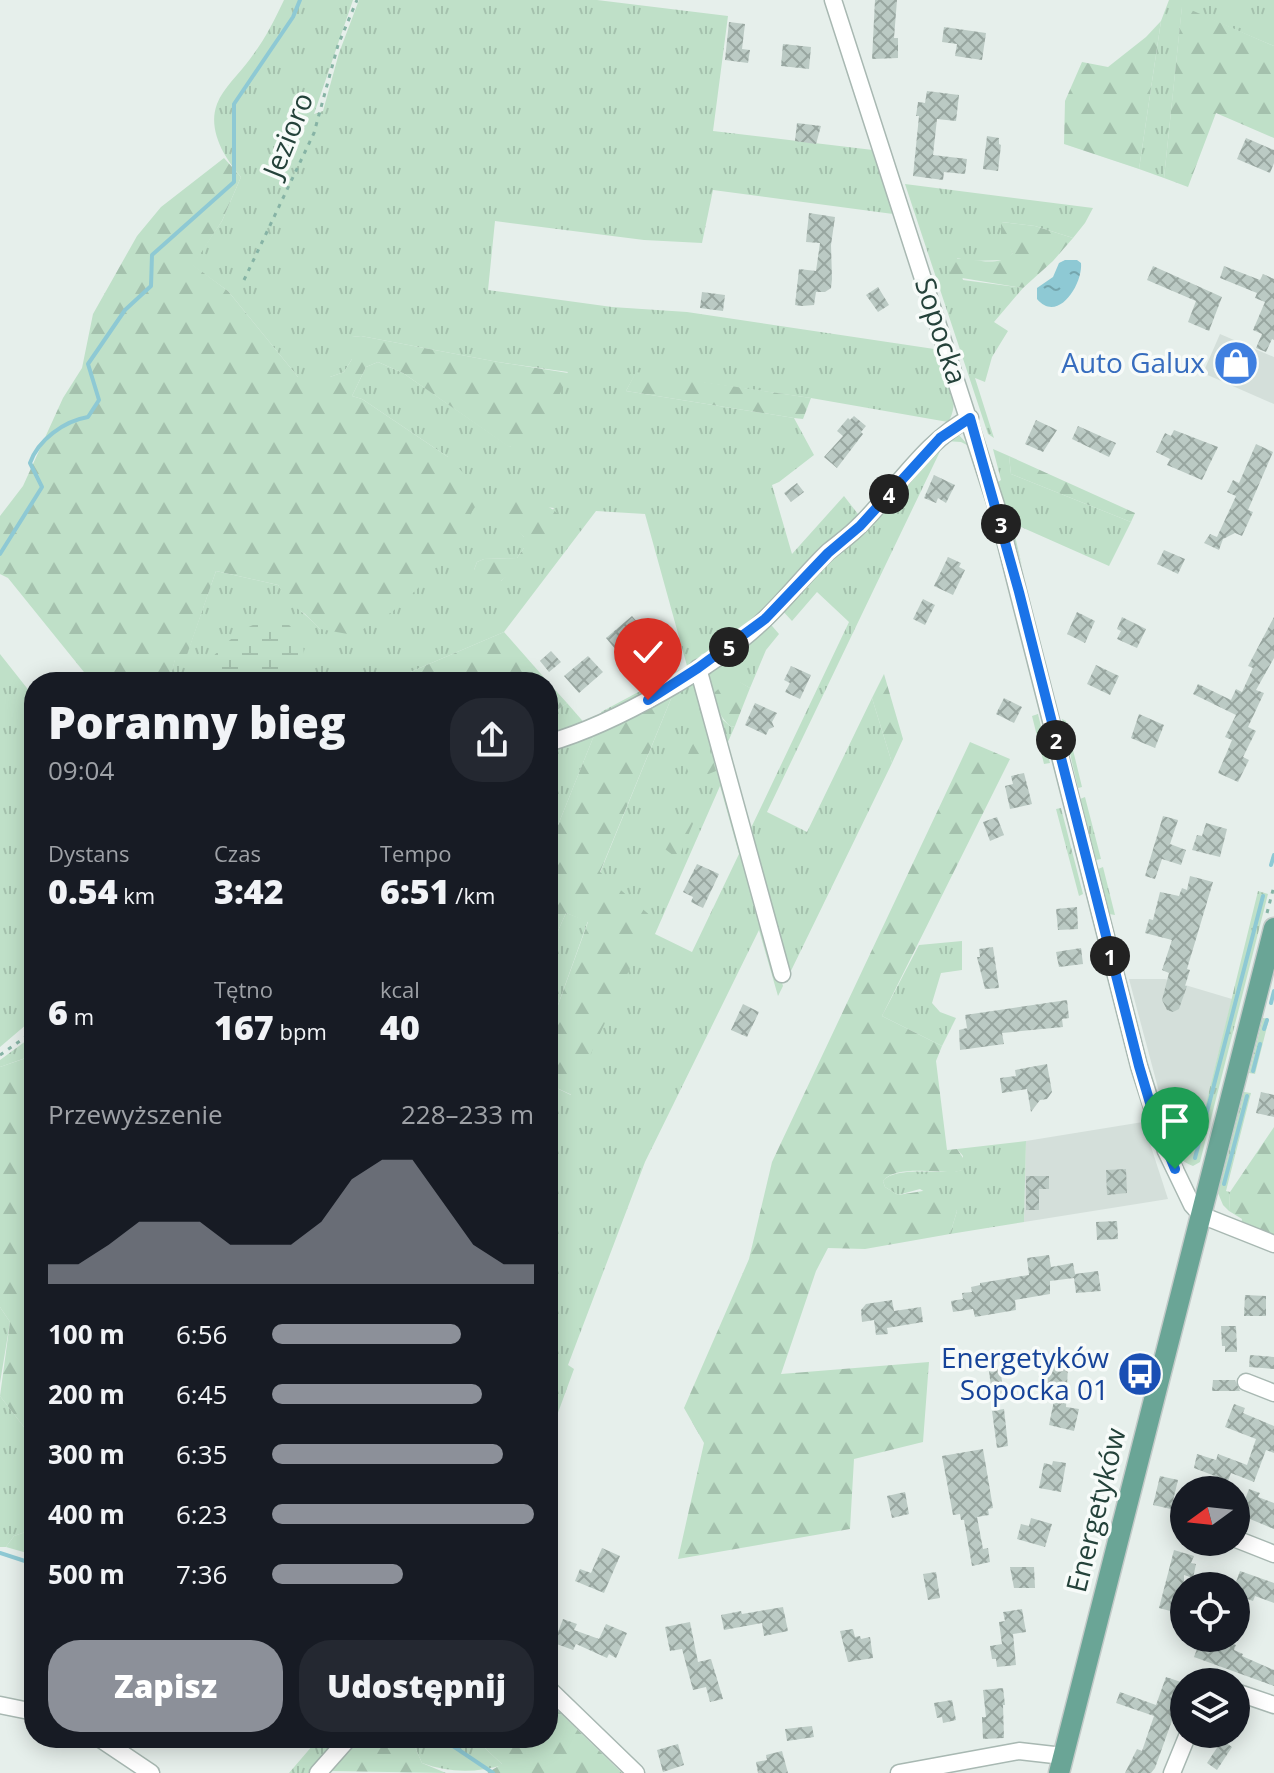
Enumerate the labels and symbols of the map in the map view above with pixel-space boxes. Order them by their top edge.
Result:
street label: Jezioro [252,86,321,186]
street label: Sopocka [907,273,977,389]
shop icon: Auto Galux [1212,339,1260,387]
place label: Auto Galux [1061,343,1205,381]
pin: 4 [869,474,909,514]
pin: 3 [981,504,1021,544]
pin [614,618,682,700]
pin: 5 [709,627,749,667]
pin: 2 [1036,720,1076,760]
pin: 1 [1090,936,1130,976]
pin [1141,1087,1209,1169]
place label: Energetyków Sopocka 01 [941,1338,1109,1408]
bus stop icon: Energetyków Sopocka 01 [1116,1350,1164,1398]
street label: Energetyków [1056,1423,1134,1596]
north arrow [1170,1476,1250,1556]

